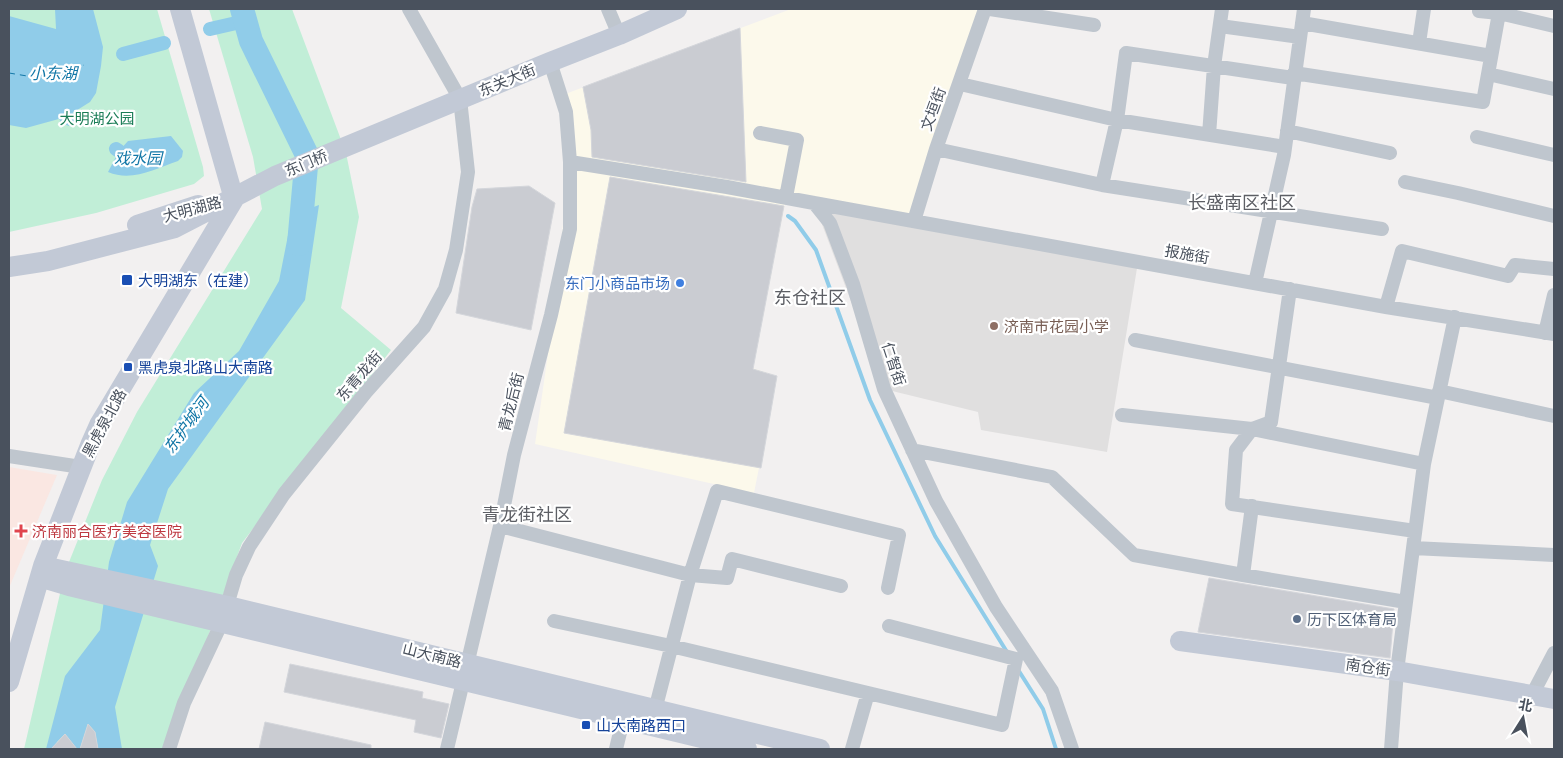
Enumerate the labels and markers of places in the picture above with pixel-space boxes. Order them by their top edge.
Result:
place label: 大明湖东（在建） [138,271,258,290]
marker: 大明湖东（在建） [120,273,134,287]
place label: 东门小商品市场 [565,274,670,293]
marker: 东门小商品市场 [674,277,686,289]
place label: 济南市花园小学 [1004,317,1109,336]
marker: 济南市花园小学 [988,320,1000,332]
place label: 黑虎泉北路山大南路 [138,358,273,377]
marker: 黑虎泉北路山大南路 [122,361,134,373]
place label: 济南丽合医疗美容医院 [32,522,182,541]
marker: 济南丽合医疗美容医院 [14,524,28,538]
place label: 历下区体育局 [1307,610,1397,629]
marker: 历下区体育局 [1291,613,1303,625]
place label: 山大南路西口 [596,716,686,735]
marker: 山大南路西口 [580,719,592,731]

